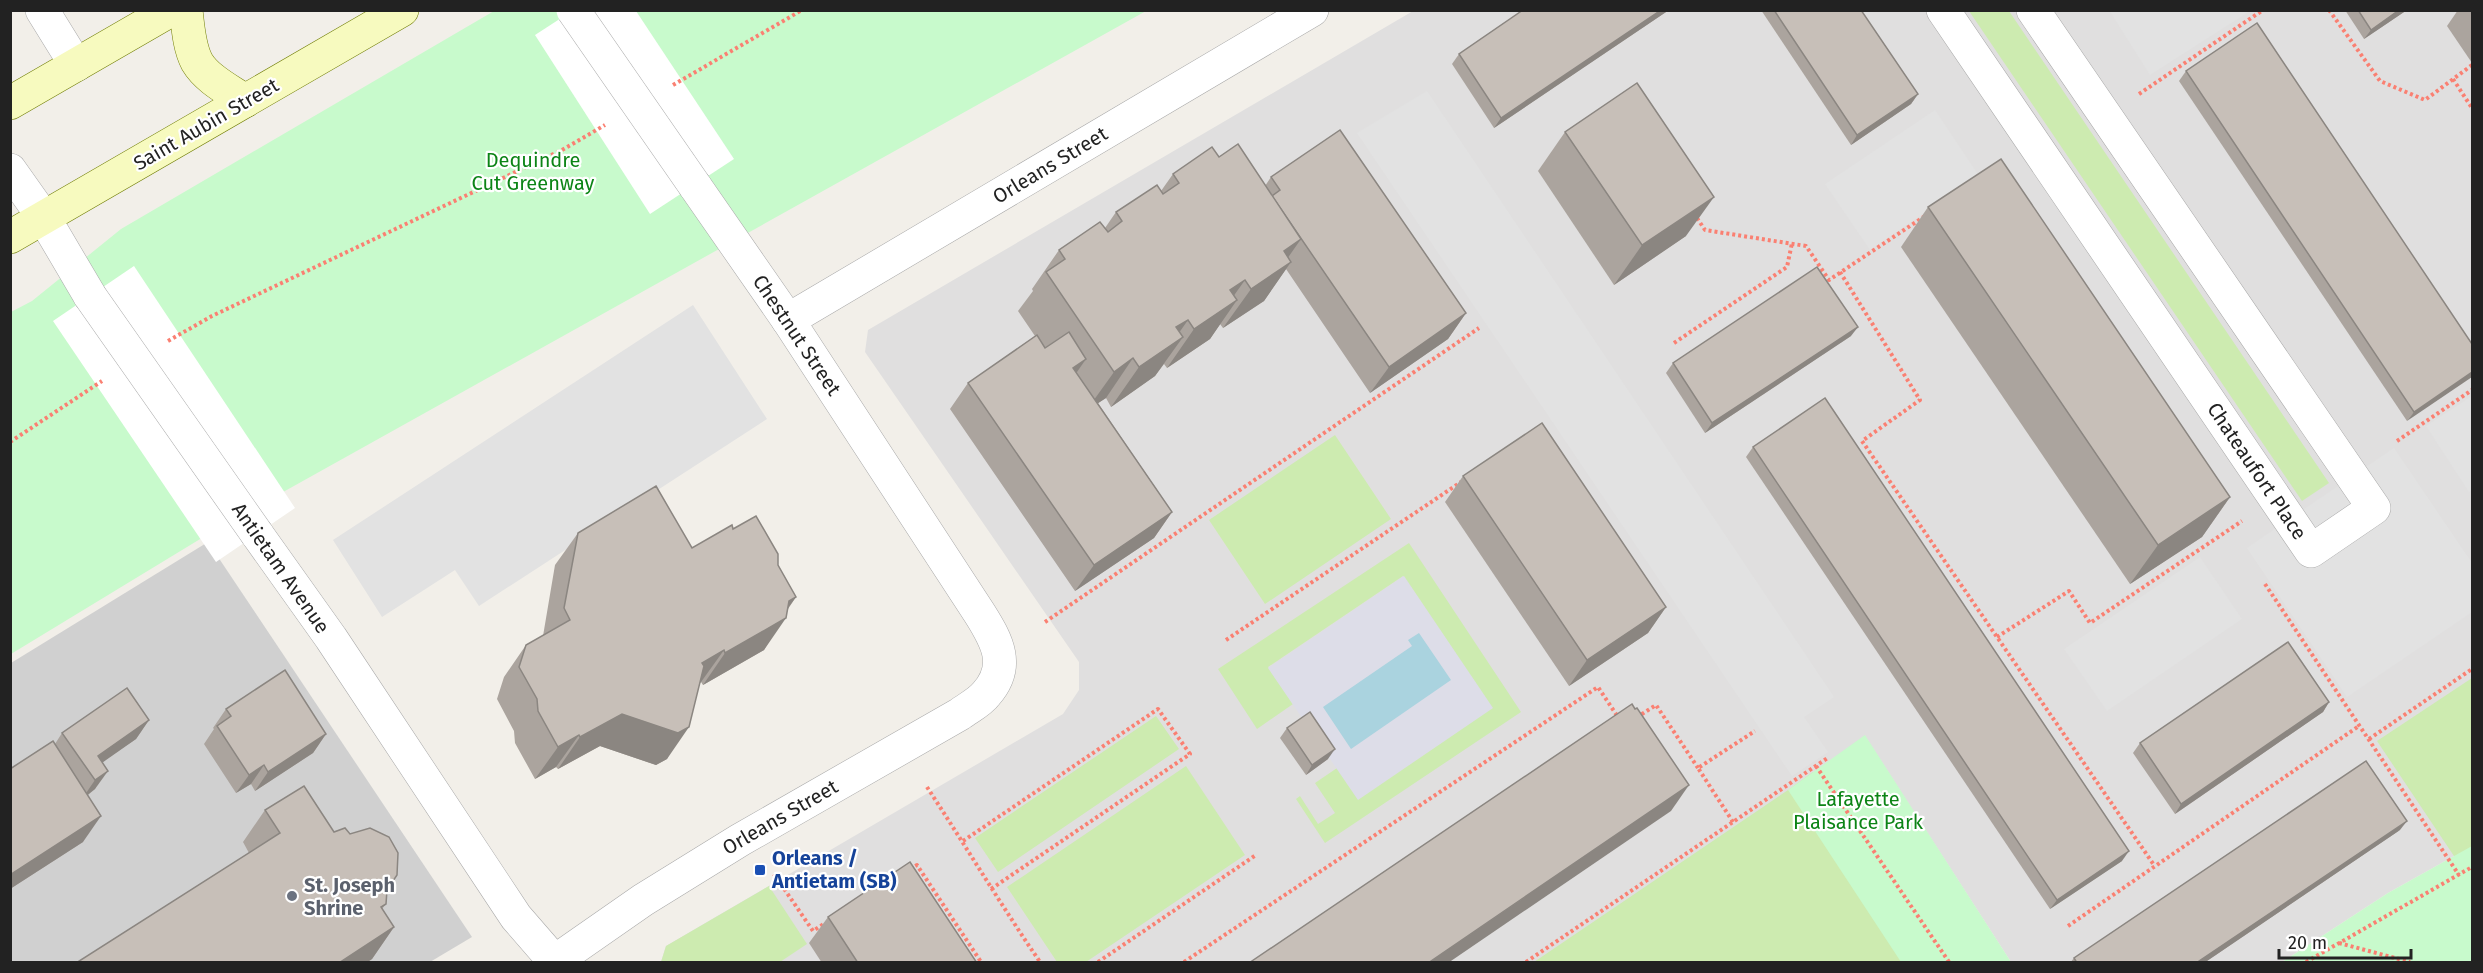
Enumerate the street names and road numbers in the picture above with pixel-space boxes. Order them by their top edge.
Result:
street label: Saint Aubin Street [129,72,283,175]
street label: Orleans Street [988,121,1112,209]
street label: Chestnut Street [748,270,847,401]
street label: Chateaufort Place [2202,398,2312,544]
street label: Antietam Avenue [227,498,335,638]
street label: Orleans Street [718,774,843,860]

